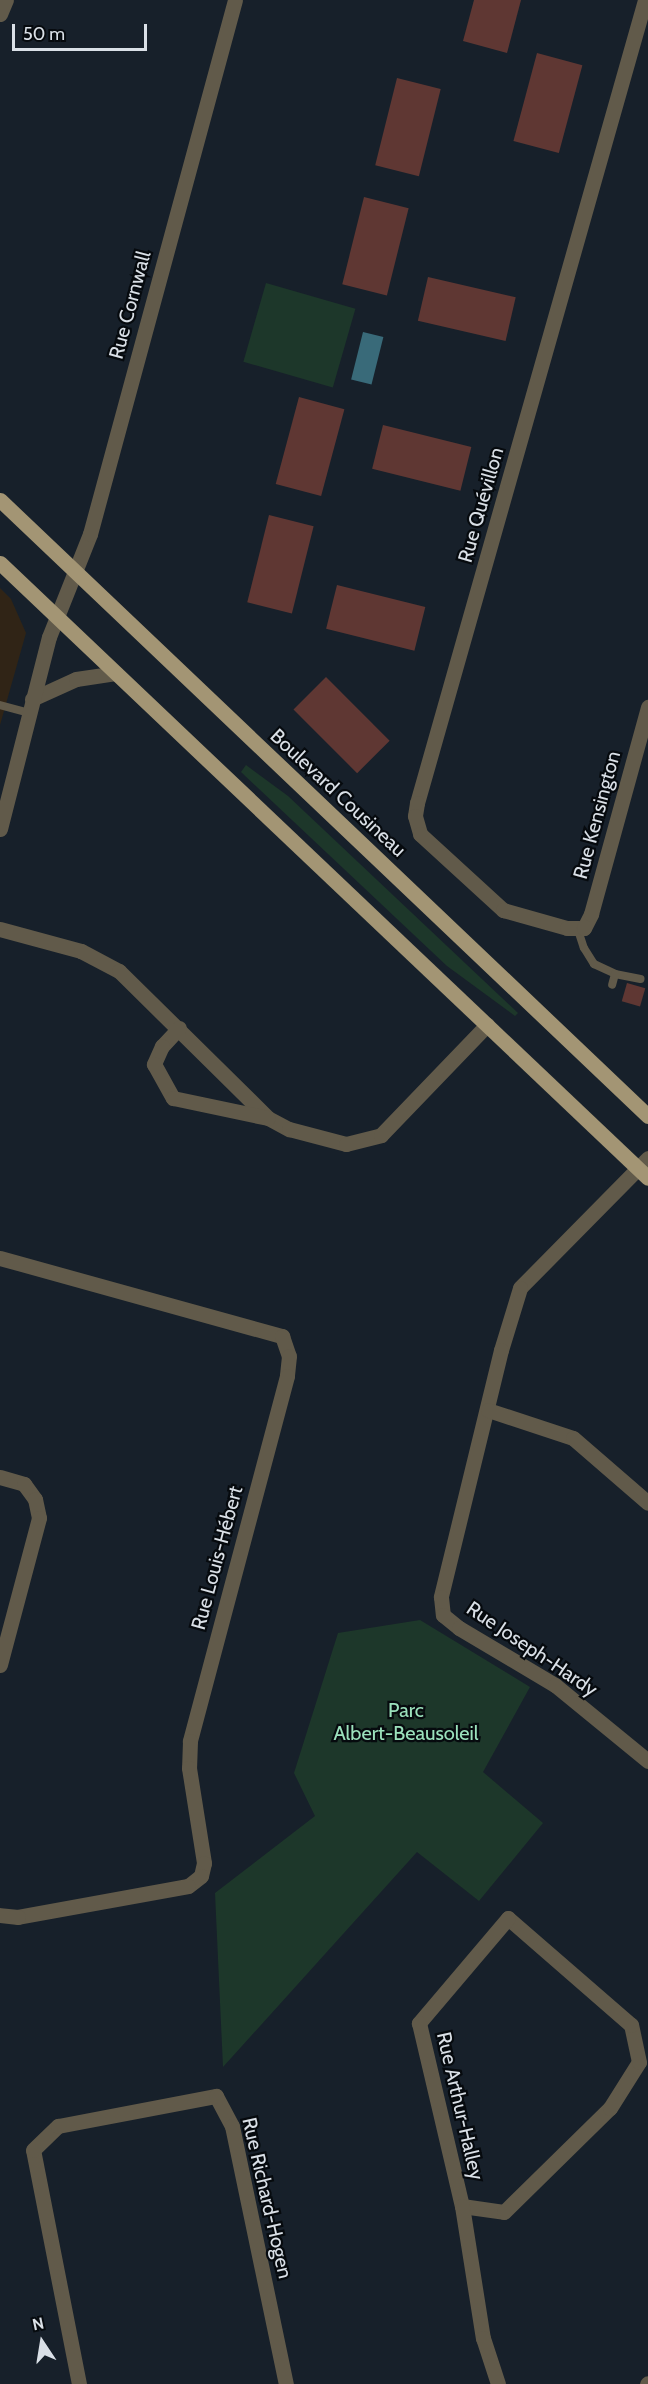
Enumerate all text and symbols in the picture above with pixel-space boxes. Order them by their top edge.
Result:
scale bar [15,12,150,50]
text: 50 m [23,23,65,45]
street label: Rue Cornwall [104,248,156,362]
street label: Rue Quévillon [453,445,509,565]
street label: Boulevard Cousineau [265,724,411,862]
street label: Rue Kensington [568,748,626,882]
street label: Rue Louis-Hébert [186,1484,248,1632]
street label: Rue Joseph-Hardy [462,1596,602,1702]
park label: Parc Albert-Beausoleil [333,1699,479,1746]
street label: Rue Arthur-Halley [431,2030,489,2182]
street label: Rue Richard-Hogen [237,2115,297,2281]
north arrow [12,2312,72,2372]
text: N [31,2313,46,2334]

